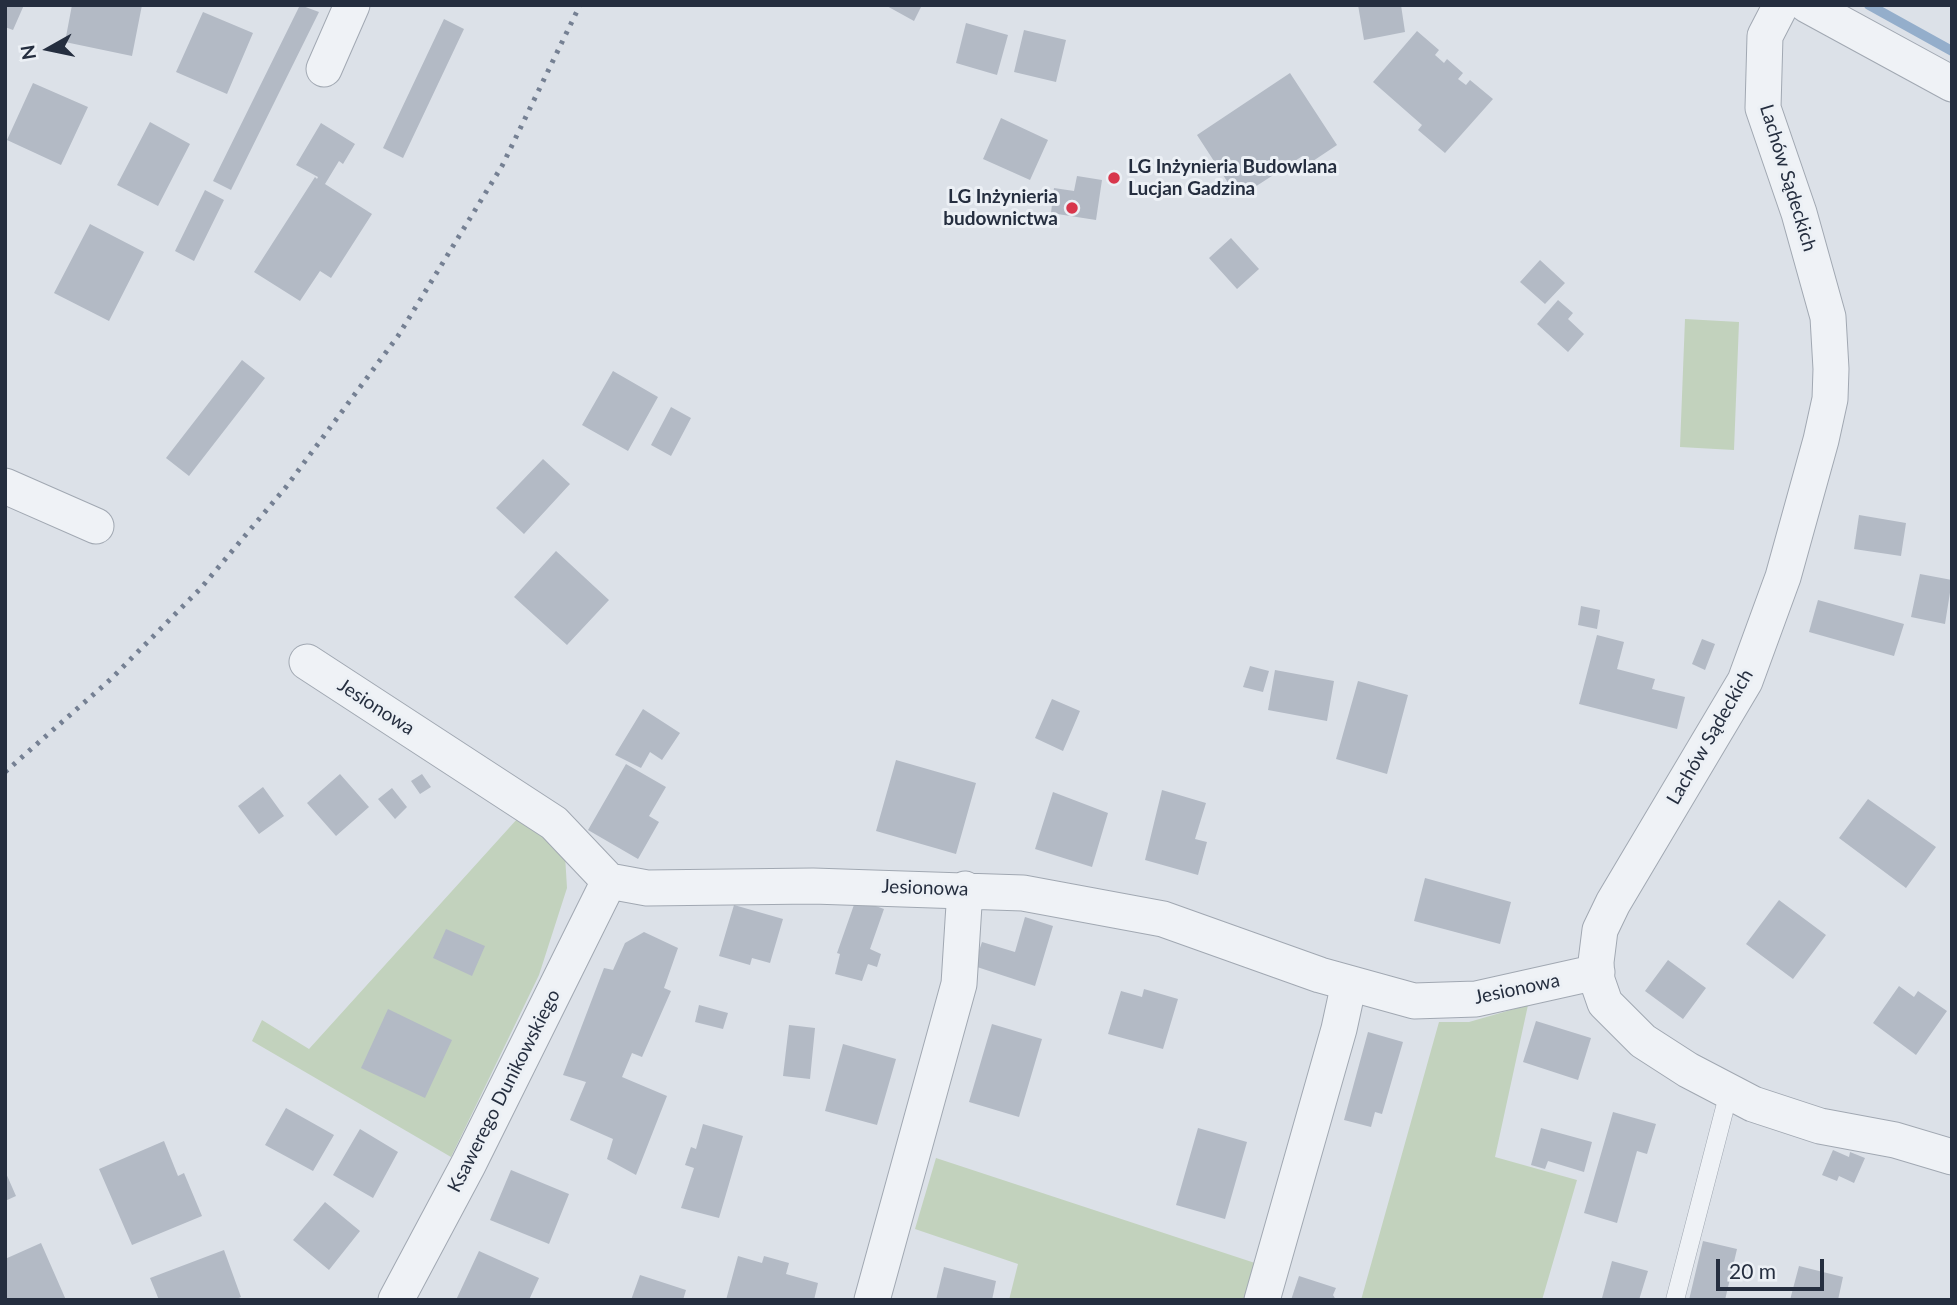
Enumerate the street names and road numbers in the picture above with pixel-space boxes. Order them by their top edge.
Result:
street label: Lachów Sądeckich [1755,102,1821,254]
street label: Lachów Sądeckich [1662,665,1758,809]
street label: Jesionowa [333,674,419,740]
street label: Jesionowa [881,875,969,901]
street label: Jesionowa [1472,969,1562,1009]
street label: Ksawerego Dunikowskiego [443,986,565,1196]

